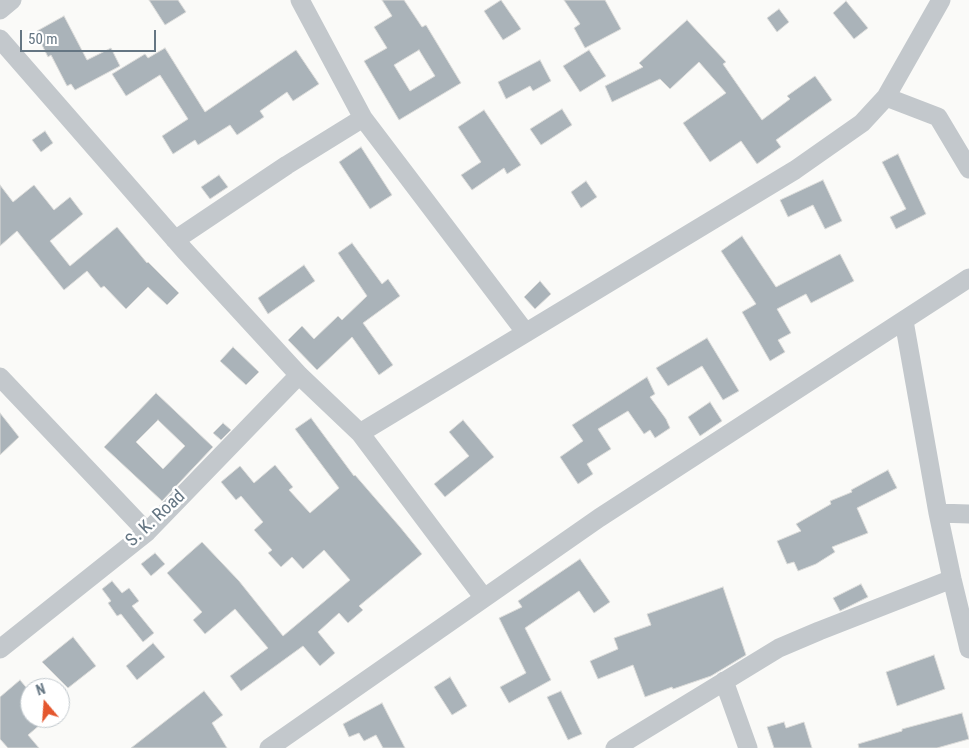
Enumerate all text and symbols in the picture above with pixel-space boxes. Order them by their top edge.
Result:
scale bar [22,20,159,52]
text: 50 m [28,30,58,48]
street label: S. K. Road [122,486,190,552]
north arrow [20,678,70,728]
text: N [34,681,47,699]

